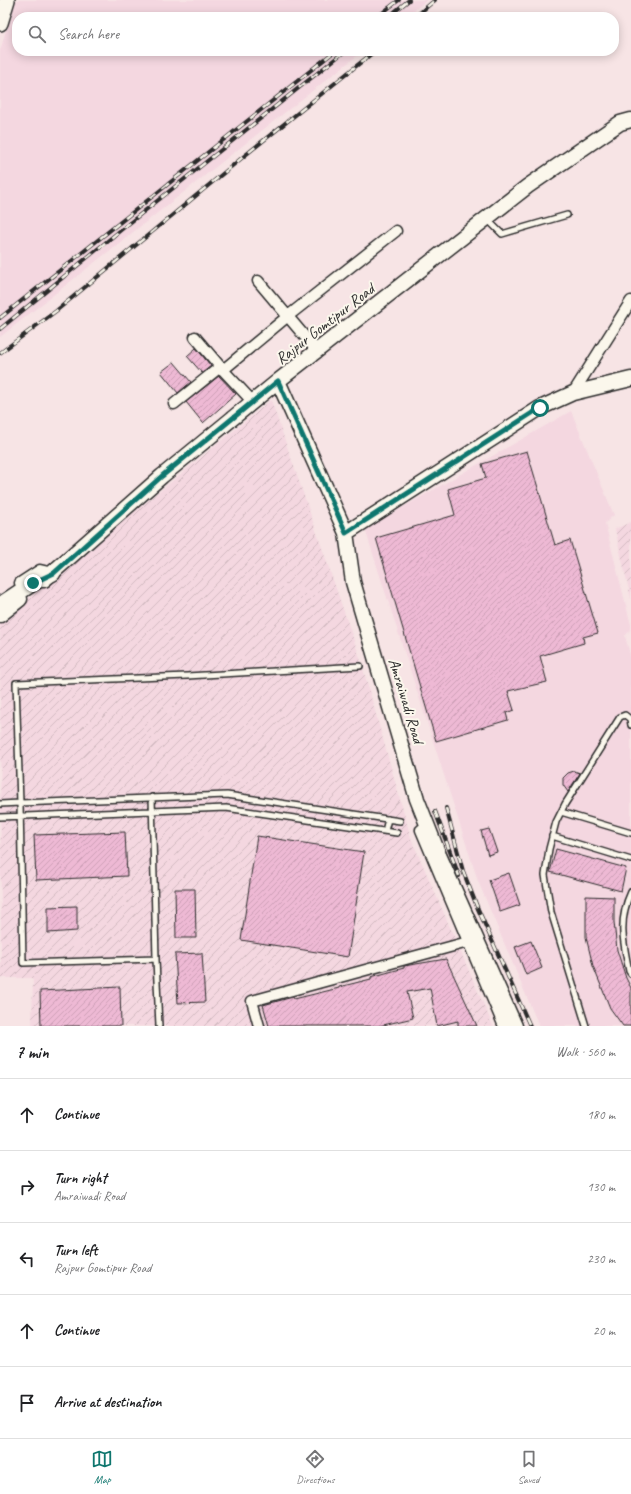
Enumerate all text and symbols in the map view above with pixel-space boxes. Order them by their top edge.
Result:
search box [12,12,619,56]
icon: search [26,23,48,45]
text: Search here [58,25,119,44]
street label: Rajpur Gomtipur Road [272,278,381,369]
route start [531,399,549,417]
route end [24,574,42,592]
street label: Amraiwadi Road [384,656,429,748]
text: 7 min [16,1042,49,1063]
text: Walk · 560 m [556,1044,615,1060]
icon: ahead [16,1104,38,1126]
text: Continue [54,1105,99,1124]
text: 180 m [587,1107,615,1123]
text: Turn right [54,1169,107,1188]
icon: right [16,1176,38,1198]
text: 130 m [587,1179,615,1195]
text: Amraiwadi Road [54,1188,125,1204]
text: Turn left [54,1241,97,1260]
icon: left [16,1248,38,1270]
text: 230 m [587,1251,615,1267]
text: Rajpur Gomtipur Road [54,1260,151,1276]
icon: ahead [16,1320,38,1342]
text: Continue [54,1321,99,1340]
text: 20 m [593,1323,615,1339]
icon: arrive [16,1392,38,1414]
text: Arrive at destination [54,1393,161,1412]
tab: Map [91,1448,113,1486]
tab: Directions [296,1448,335,1486]
tab: Saved [518,1448,540,1486]

